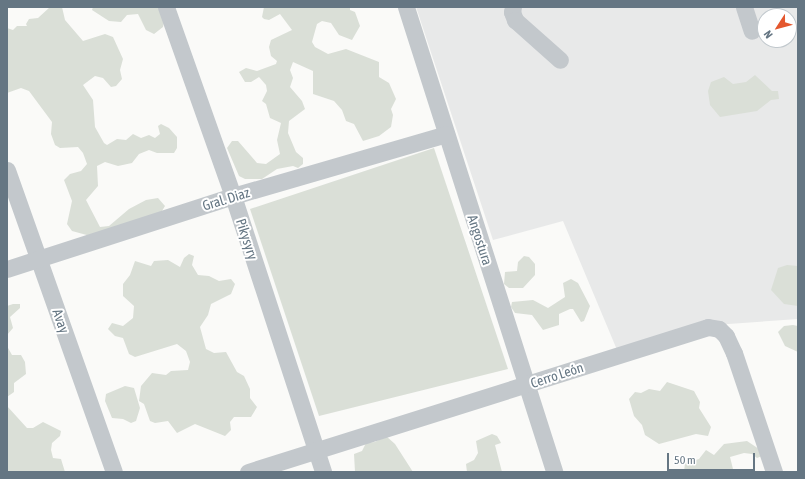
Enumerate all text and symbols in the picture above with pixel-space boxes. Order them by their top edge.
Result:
north arrow [757,8,797,48]
text: N [761,28,775,41]
street label: Gral. Diaz [200,184,252,214]
street label: Angostura [464,213,496,267]
street label: Pikysyry [232,216,262,262]
street label: Avay [49,307,73,335]
street label: Cerro León [528,359,586,391]
scale bar [669,445,757,471]
text: 50 m [674,453,696,467]

